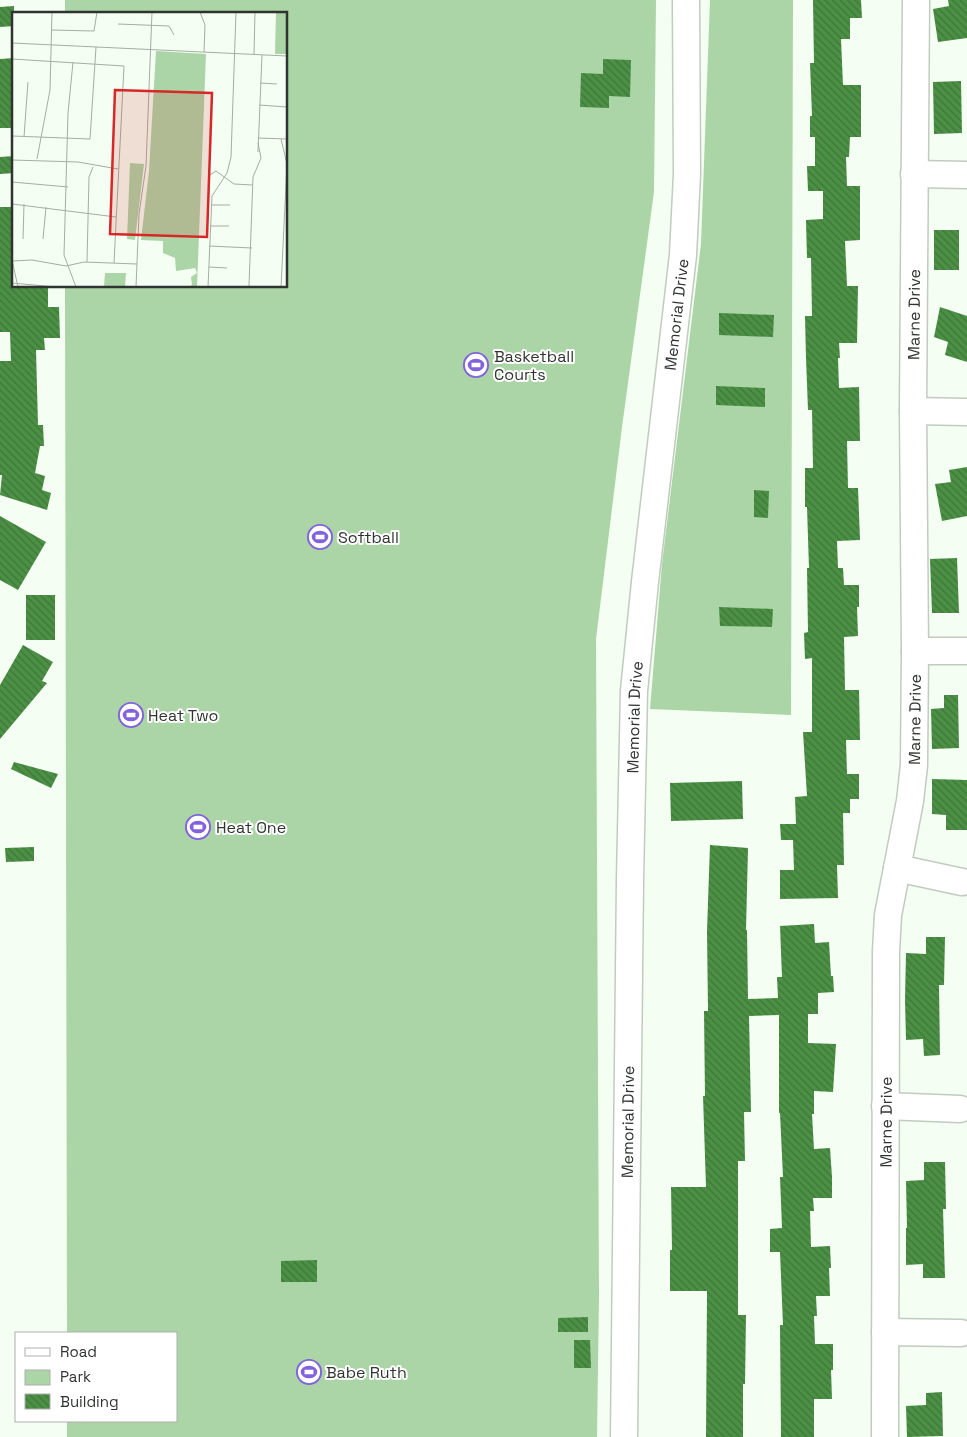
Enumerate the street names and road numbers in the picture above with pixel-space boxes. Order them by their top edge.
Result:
street label: Memorial Drive [660,257,694,372]
street label: Marne Drive [903,269,925,360]
street label: Memorial Drive [622,660,648,774]
street label: Marne Drive [904,674,926,765]
street label: Memorial Drive [617,1066,639,1178]
street label: Marne Drive [876,1077,897,1167]

